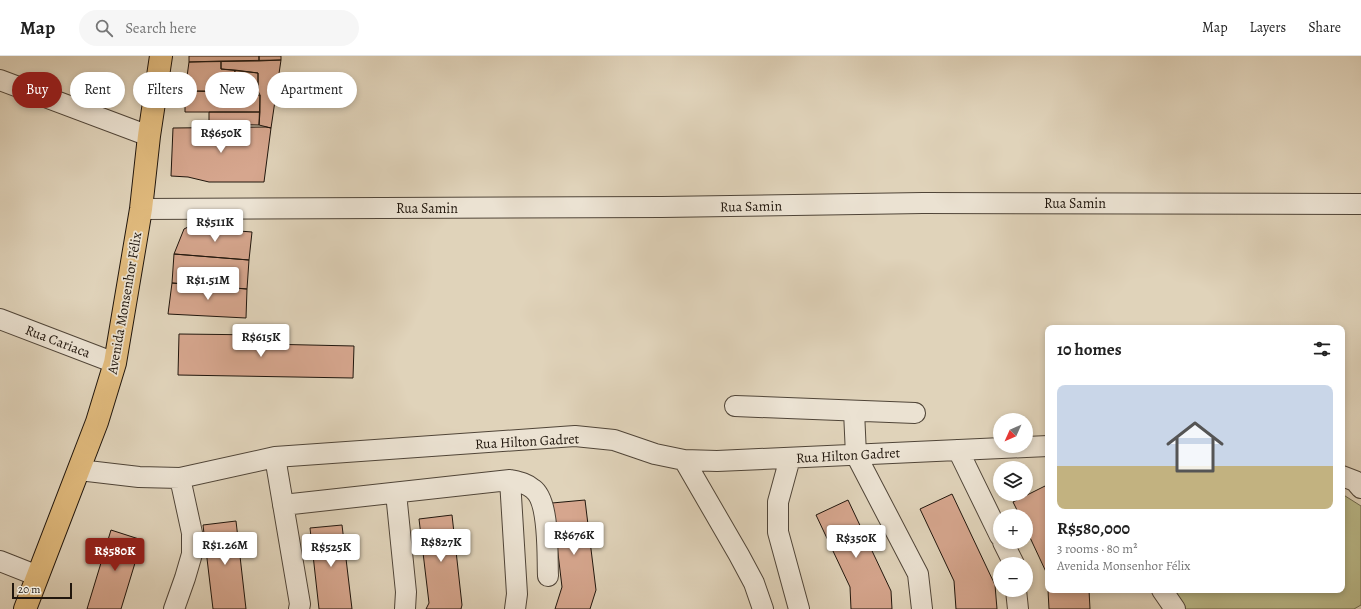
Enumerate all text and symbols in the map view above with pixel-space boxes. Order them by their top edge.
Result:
search box [79,10,359,46]
text: Map [20,15,55,41]
icon: search [93,17,115,39]
text: Search here [125,18,197,38]
text: Map [1202,18,1228,37]
text: Layers [1250,18,1286,37]
text: Share [1308,18,1341,37]
chip: Buy [12,72,62,108]
chip: Rent [70,72,125,108]
chip: Filters [133,72,197,108]
chip: New [205,72,259,108]
chip: Apartment [267,72,357,108]
pin: R$650K [188,120,254,154]
text: R$650K [200,124,242,141]
street label: Rua Samin [1044,194,1106,213]
street label: Rua Samin [720,196,782,217]
street label: Rua Samin [396,199,458,218]
pin: R$511K [182,209,248,243]
text: R$511K [196,213,234,230]
street label: Avenida Monsenhor Félix [102,230,146,377]
pin: R$1.51M [171,267,245,301]
text: R$1.51M [186,271,230,288]
street label: Rua Cariaca [22,320,94,363]
pin: R$615K [228,324,294,358]
text: R$615K [241,328,281,345]
text: 10 homes [1057,338,1122,361]
icon: filters [1311,338,1333,360]
icon: home [1159,411,1231,483]
north arrow [993,413,1033,453]
map controls [993,413,1033,597]
street label: Rua Hilton Gadret [475,429,580,454]
street label: Rua Hilton Gadret [796,443,901,468]
button: layers [993,461,1033,501]
button: + [993,509,1033,549]
text: R$580,000 [1057,517,1130,540]
pin: R$676K [541,522,607,556]
pin: R$350K [823,525,889,559]
text: R$676K [554,526,594,543]
pin: R$827K [408,529,474,563]
text: R$350K [836,529,876,546]
pin: R$1.26M [188,532,262,566]
text: R$827K [420,533,462,550]
pin: R$525K [298,534,364,568]
text: R$1.26M [202,536,248,553]
pin: R$580K [82,538,148,572]
text: R$525K [311,538,351,555]
text: 3 rooms · 80 m² [1057,540,1137,557]
text: R$580K [94,542,136,559]
button: − [993,557,1033,597]
text: Avenida Monsenhor Félix [1057,557,1191,574]
scale bar [12,581,72,600]
text: 20 m [18,582,40,597]

